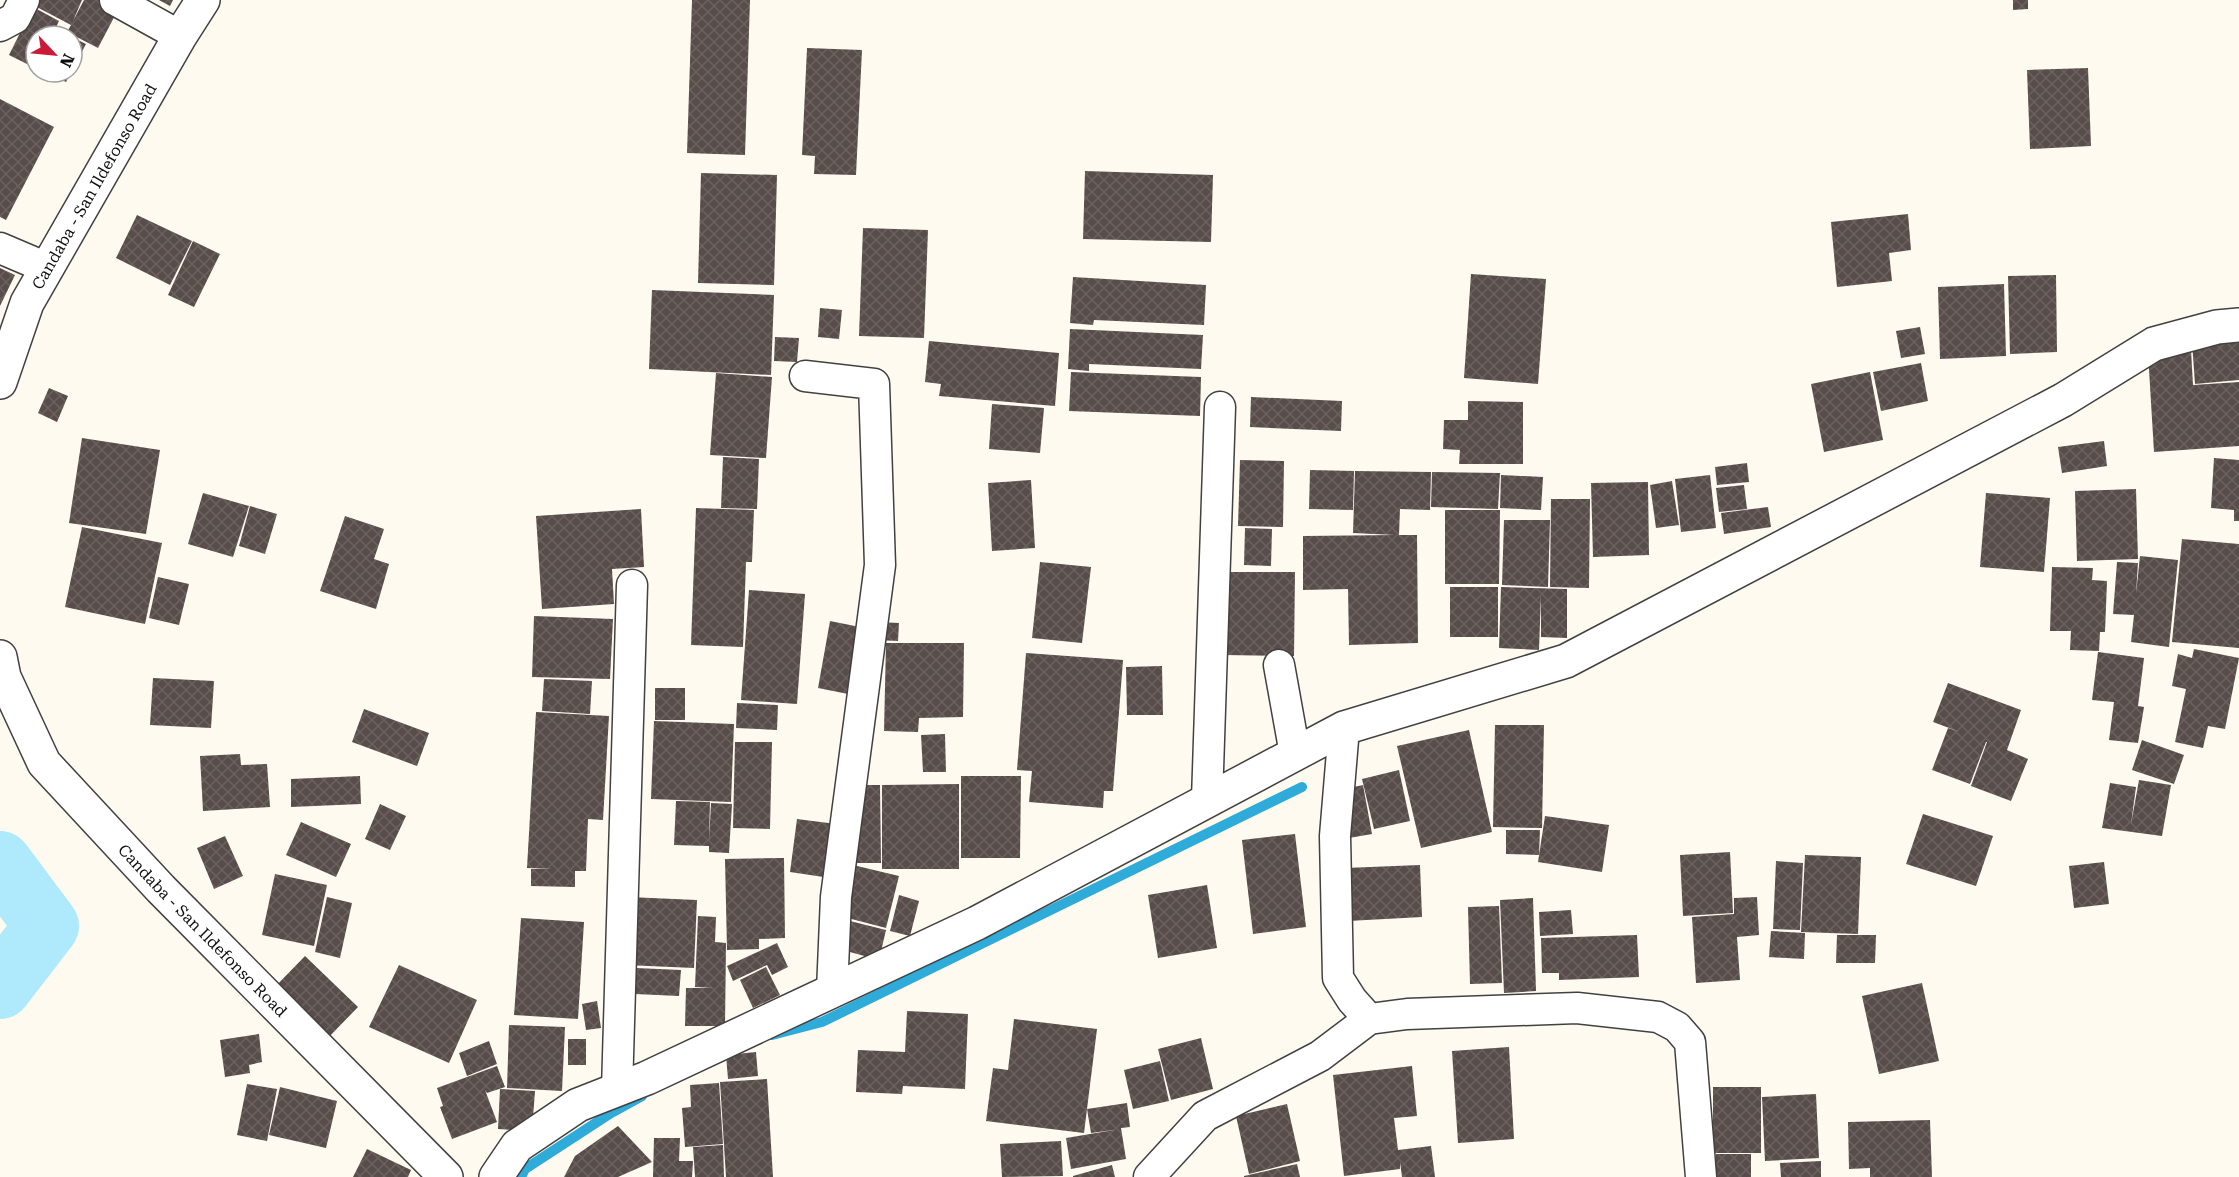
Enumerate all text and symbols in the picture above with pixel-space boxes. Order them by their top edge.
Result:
north arrow [24,24,84,84]
text: N [56,51,78,70]
street label: Candaba - San Ildefonso Road [28,80,161,293]
street label: Candaba - San Ildefonso Road [114,840,291,1021]

